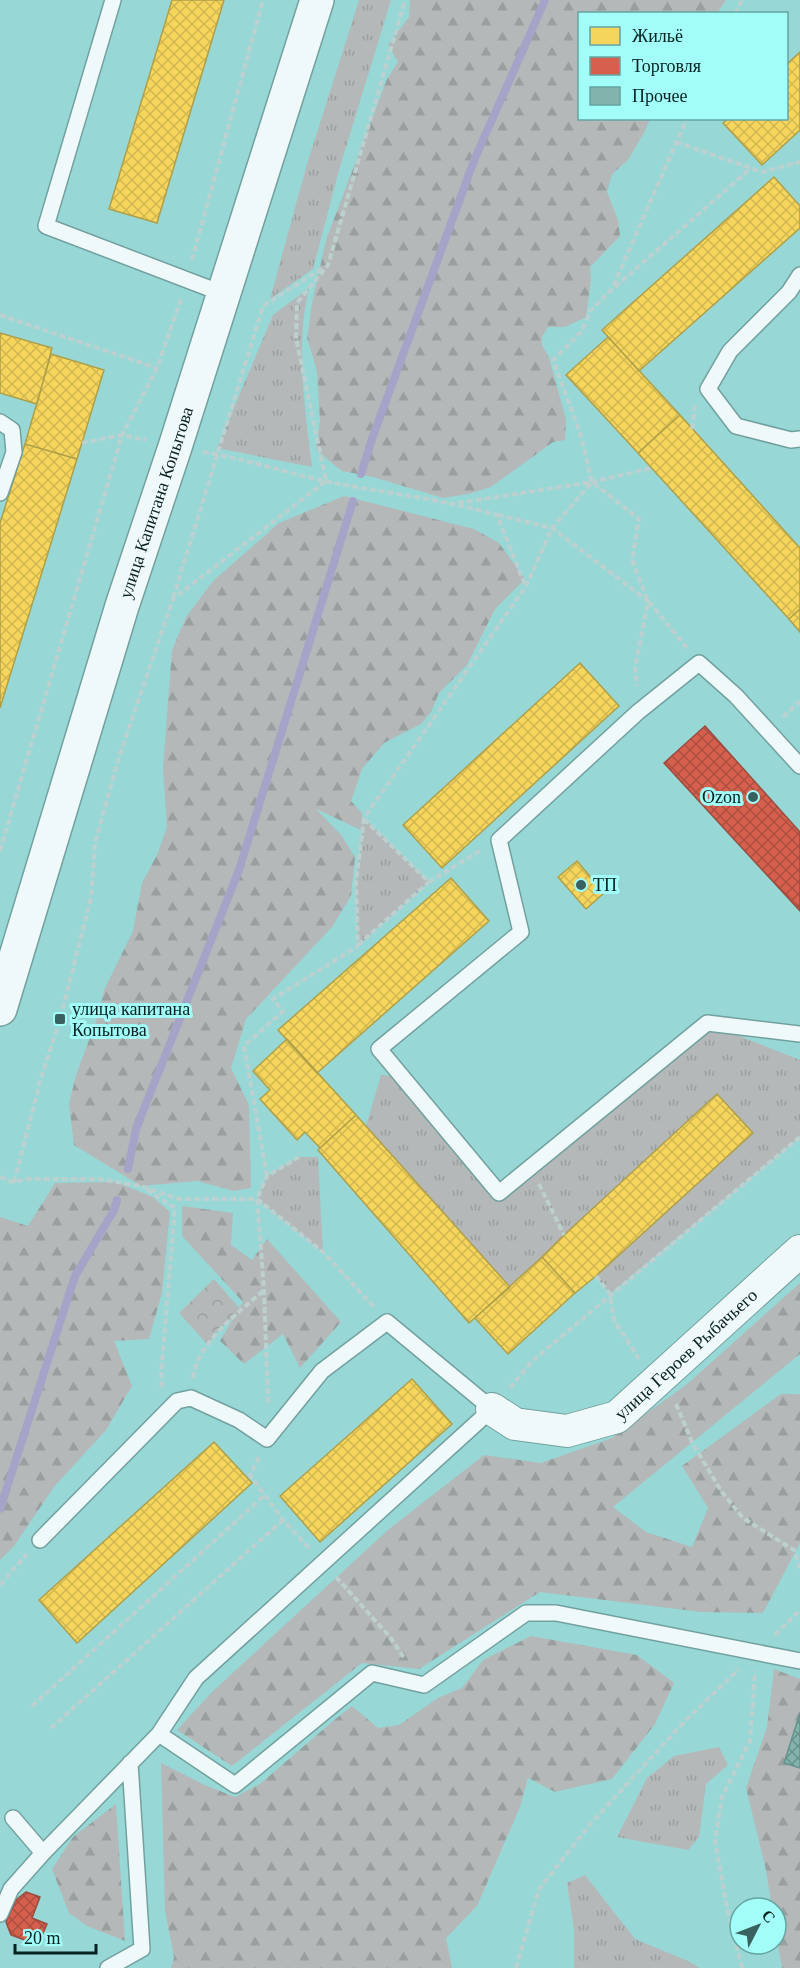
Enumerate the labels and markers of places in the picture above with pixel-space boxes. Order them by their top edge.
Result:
place label: Ozon [702,787,741,807]
marker: Ozon [746,790,760,804]
place label: ТП [593,875,617,895]
marker: ТП [574,878,588,892]
place label: улица капитана Копытова [72,999,190,1040]
marker: улица капитана Копытова [53,1012,67,1026]

